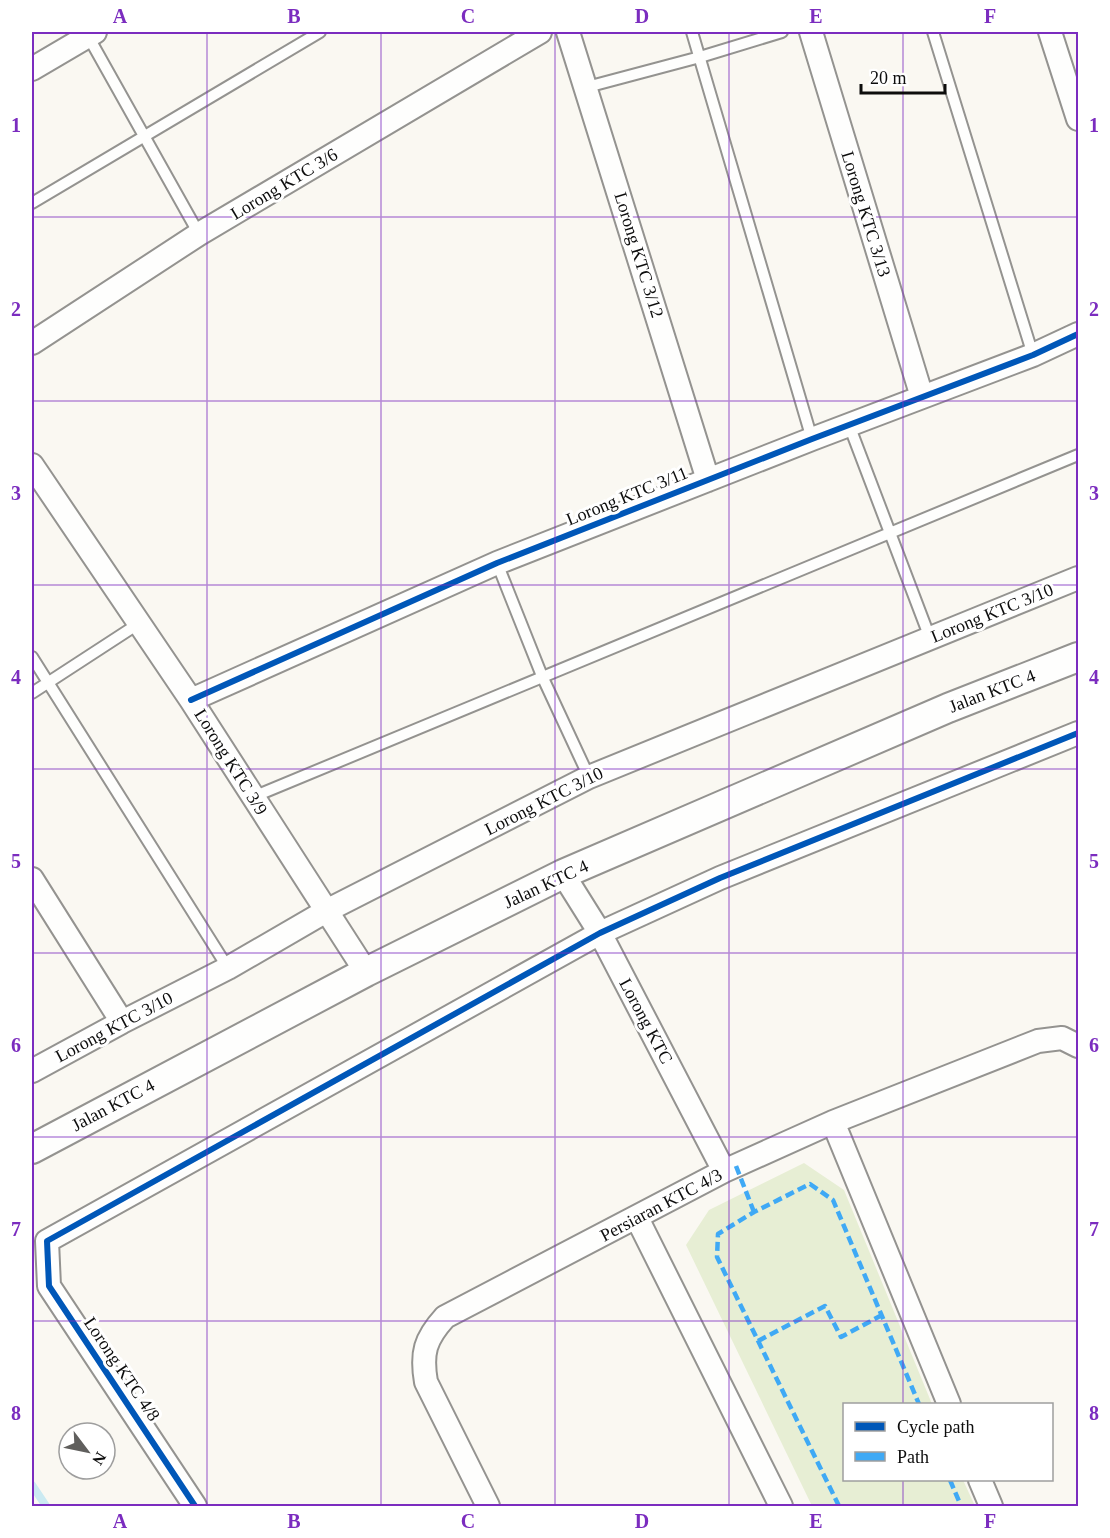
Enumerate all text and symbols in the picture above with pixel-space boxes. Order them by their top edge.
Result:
text: A [113,5,128,27]
text: B [287,5,301,27]
text: C [461,5,475,27]
text: D [635,5,649,27]
text: E [809,5,823,27]
text: F [984,5,996,27]
scale bar [861,57,945,95]
text: 20 m [870,68,907,88]
text: 1 [11,114,21,136]
text: 1 [1089,114,1099,136]
street label: Lorong KTC 3/6 [227,144,341,224]
street label: Lorong KTC 3/13 [837,149,895,279]
street label: Lorong KTC 3/12 [610,190,668,320]
text: 2 [11,298,21,320]
text: 2 [1089,298,1099,320]
street label: Lorong KTC 3/11 [563,463,691,529]
text: 3 [11,482,21,504]
text: 3 [1089,482,1099,504]
street label: Lorong KTC 3/10 [928,579,1056,647]
street label: Jalan KTC 4 [946,665,1038,717]
text: 4 [11,666,21,688]
text: 4 [1089,666,1099,688]
street label: Lorong KTC 3/9 [190,705,272,819]
street label: Lorong KTC 3/10 [482,763,606,839]
text: 5 [11,850,21,872]
text: 5 [1089,850,1099,872]
street label: Jalan KTC 4 [501,856,591,912]
street label: Lorong KTC [615,975,677,1067]
street label: Lorong KTC 3/10 [52,988,176,1066]
text: 6 [11,1034,21,1056]
text: 6 [1089,1034,1099,1056]
street label: Jalan KTC 4 [68,1075,158,1135]
street label: Persiaran KTC 4/3 [597,1164,725,1246]
text: 7 [11,1218,21,1240]
text: 7 [1089,1218,1099,1240]
street label: Lorong KTC 4/8 [80,1313,164,1425]
text: 8 [11,1402,21,1424]
text: 8 [1089,1402,1099,1424]
legend [843,1403,1053,1481]
text: Cycle path [897,1417,974,1437]
north arrow [57,1421,117,1481]
text: Path [897,1447,929,1467]
text: N [89,1449,110,1468]
text: A [113,1510,128,1532]
text: B [287,1510,301,1532]
text: C [461,1510,475,1532]
text: D [635,1510,649,1532]
text: E [809,1510,823,1532]
text: F [984,1510,996,1532]

